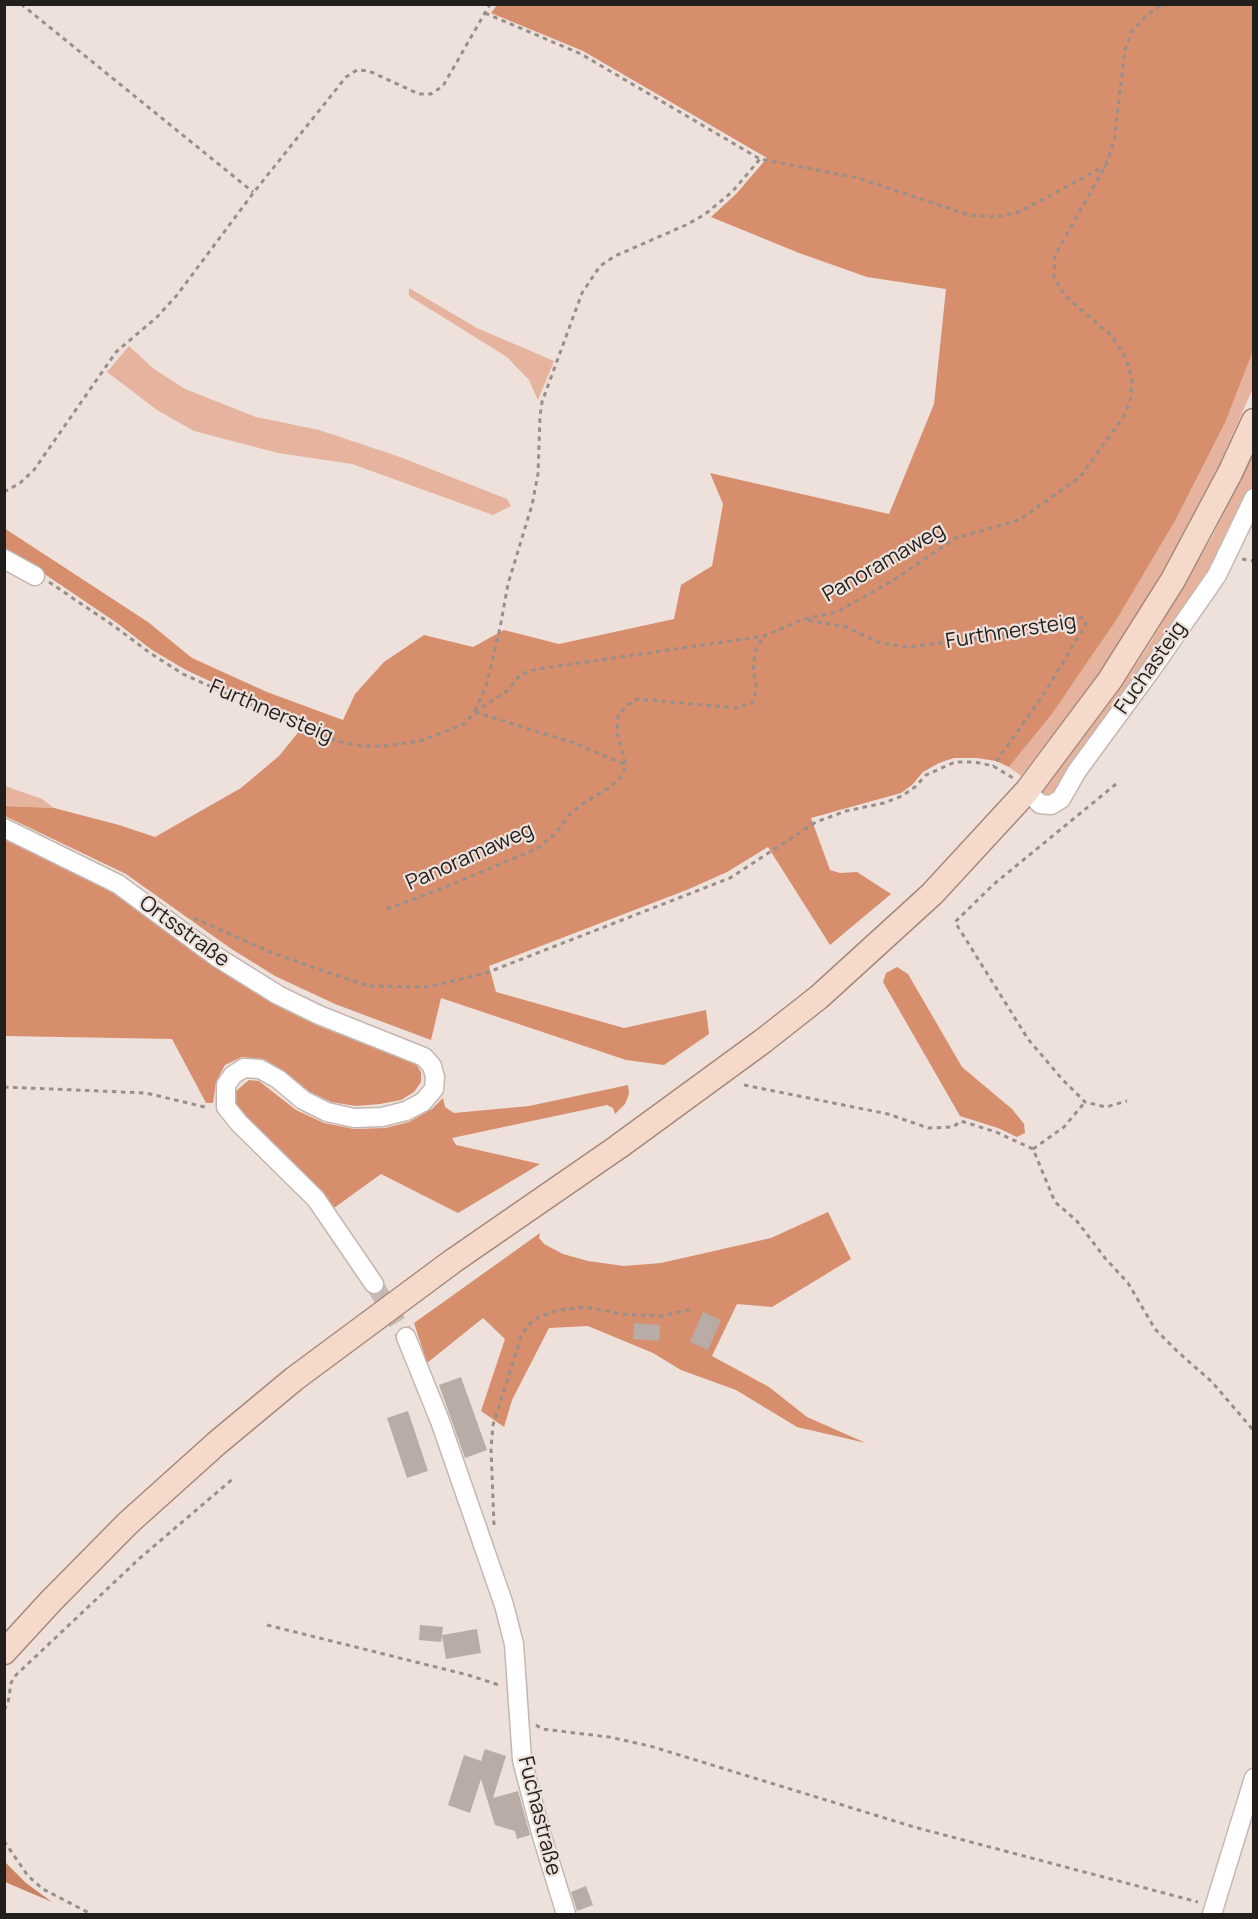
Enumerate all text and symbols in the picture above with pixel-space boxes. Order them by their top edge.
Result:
street label: Panoramaweg [818,518,950,608]
street label: Furthnersteig [944,609,1078,655]
street label: Fuchasteig [1110,617,1192,719]
street label: Furthnersteig [205,675,337,749]
street label: Panoramaweg [402,818,538,896]
street label: Ortsstraße [134,891,234,973]
street label: Fuchastraße [512,1754,566,1878]

